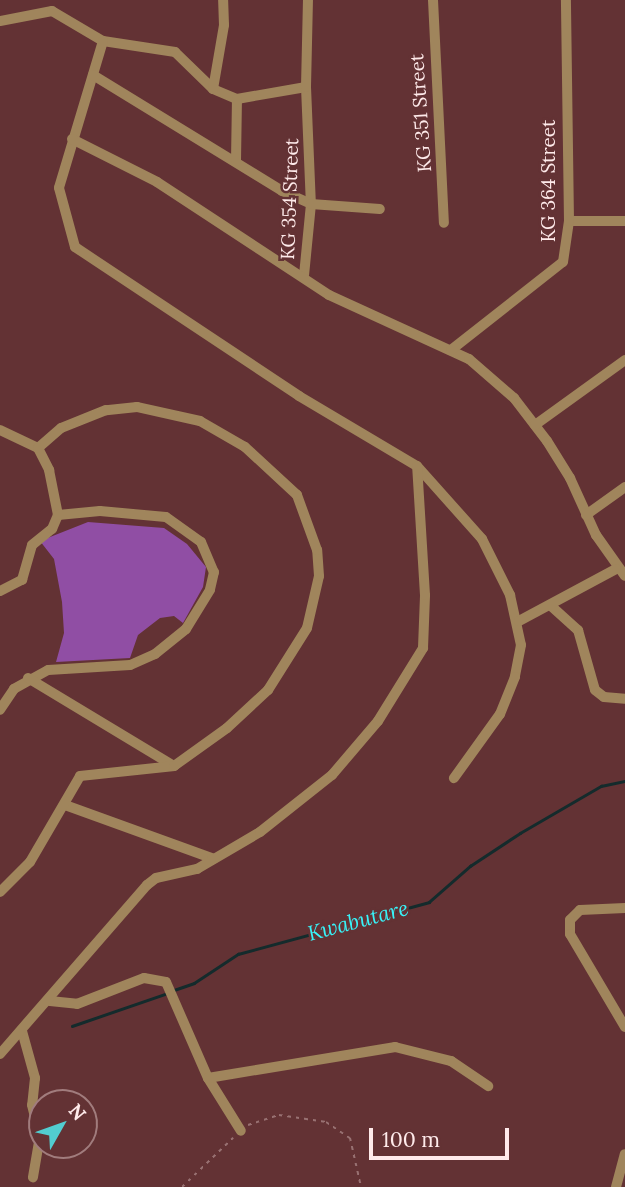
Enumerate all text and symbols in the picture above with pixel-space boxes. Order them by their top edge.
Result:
street label: KG 351 Street [405,53,437,173]
street label: KG 364 Street [538,120,560,242]
street label: KG 354 Street [276,138,304,260]
water label: Kwabutare [305,895,411,947]
north arrow [28,1089,98,1159]
text: N [64,1098,91,1125]
scale bar [373,1114,513,1158]
text: 100 m [382,1126,440,1153]

